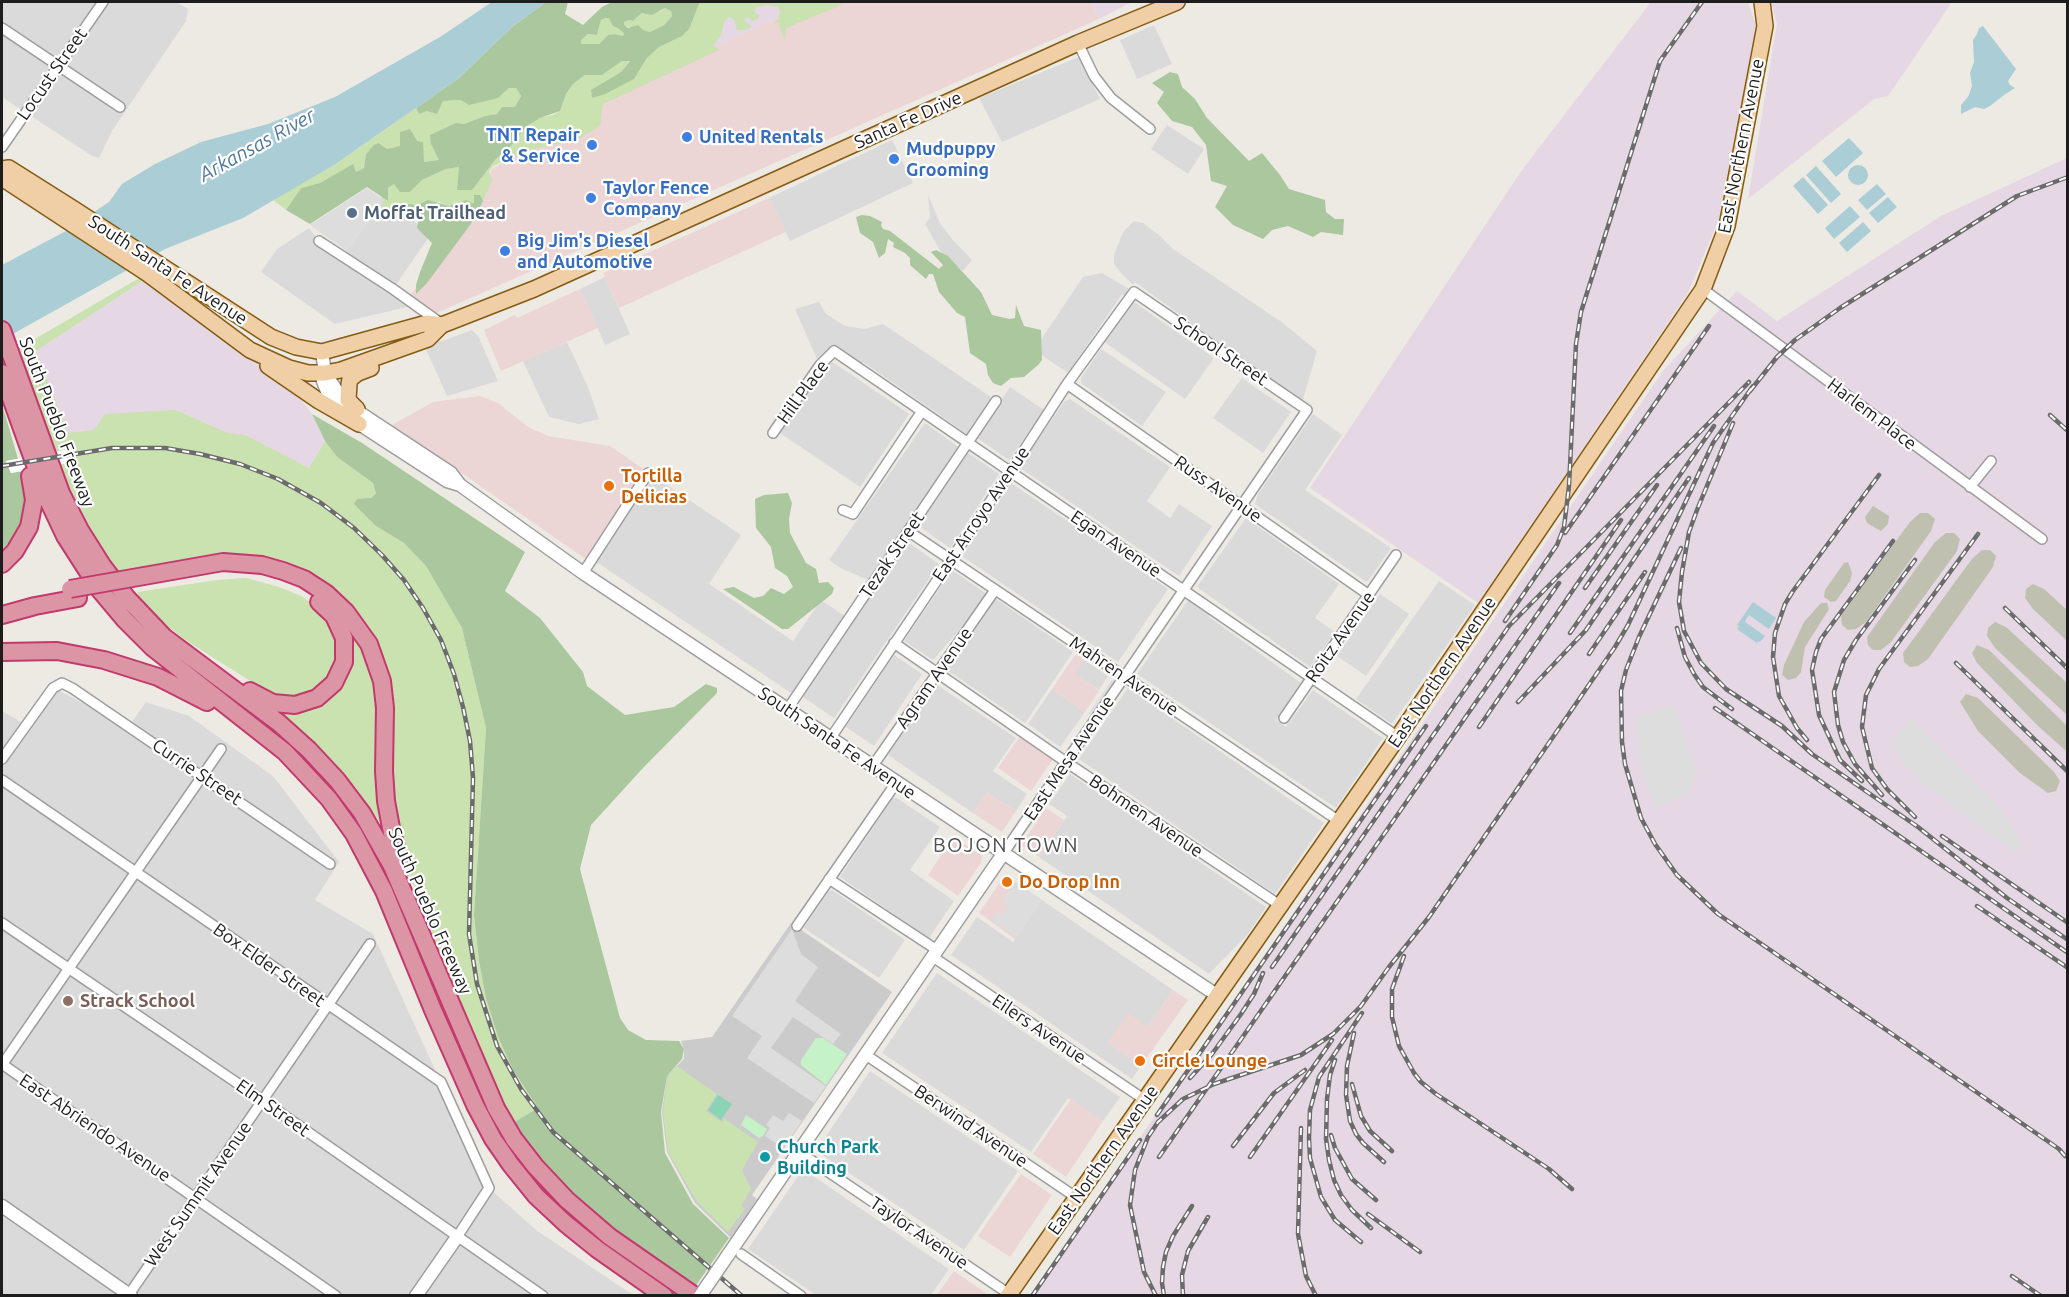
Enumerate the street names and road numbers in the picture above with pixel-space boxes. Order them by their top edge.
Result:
street label: Locust Street [12,24,92,124]
street label: East Northern Avenue [1713,57,1769,235]
street label: Santa Fe Drive [851,87,965,153]
street label: South Santa Fe Avenue [84,210,252,330]
street label: School Street [1170,312,1272,390]
street label: South Pueblo Freeway [15,334,99,510]
street label: Hill Place [773,356,833,428]
street label: Harlem Place [1823,373,1921,455]
street label: East Arroyo Avenue [928,442,1034,586]
street label: Russ Avenue [1170,451,1266,527]
street label: Egan Avenue [1067,506,1165,582]
street label: Tezak Street [855,507,929,603]
street label: Roitz Avenue [1301,587,1379,687]
street label: East Northern Avenue [1383,592,1501,752]
street label: Agram Avenue [891,623,977,733]
street label: Mahren Avenue [1065,632,1183,720]
street label: South Santa Fe Avenue [754,682,920,804]
street label: East Mesa Avenue [1019,692,1119,824]
street label: Currie Street [148,734,246,810]
street label: Bohmen Avenue [1085,770,1207,862]
street label: South Pueblo Freeway [383,824,477,998]
street label: Box Elder Street [209,918,329,1012]
street label: Eilers Avenue [988,990,1090,1068]
street label: East Abriendo Avenue [15,1069,175,1187]
street label: Elm Street [232,1075,314,1141]
street label: Berwind Avenue [910,1080,1032,1172]
street label: East Northern Avenue [1043,1081,1163,1239]
street label: West Summit Avenue [140,1117,256,1271]
street label: Taylor Avenue [866,1192,972,1274]

